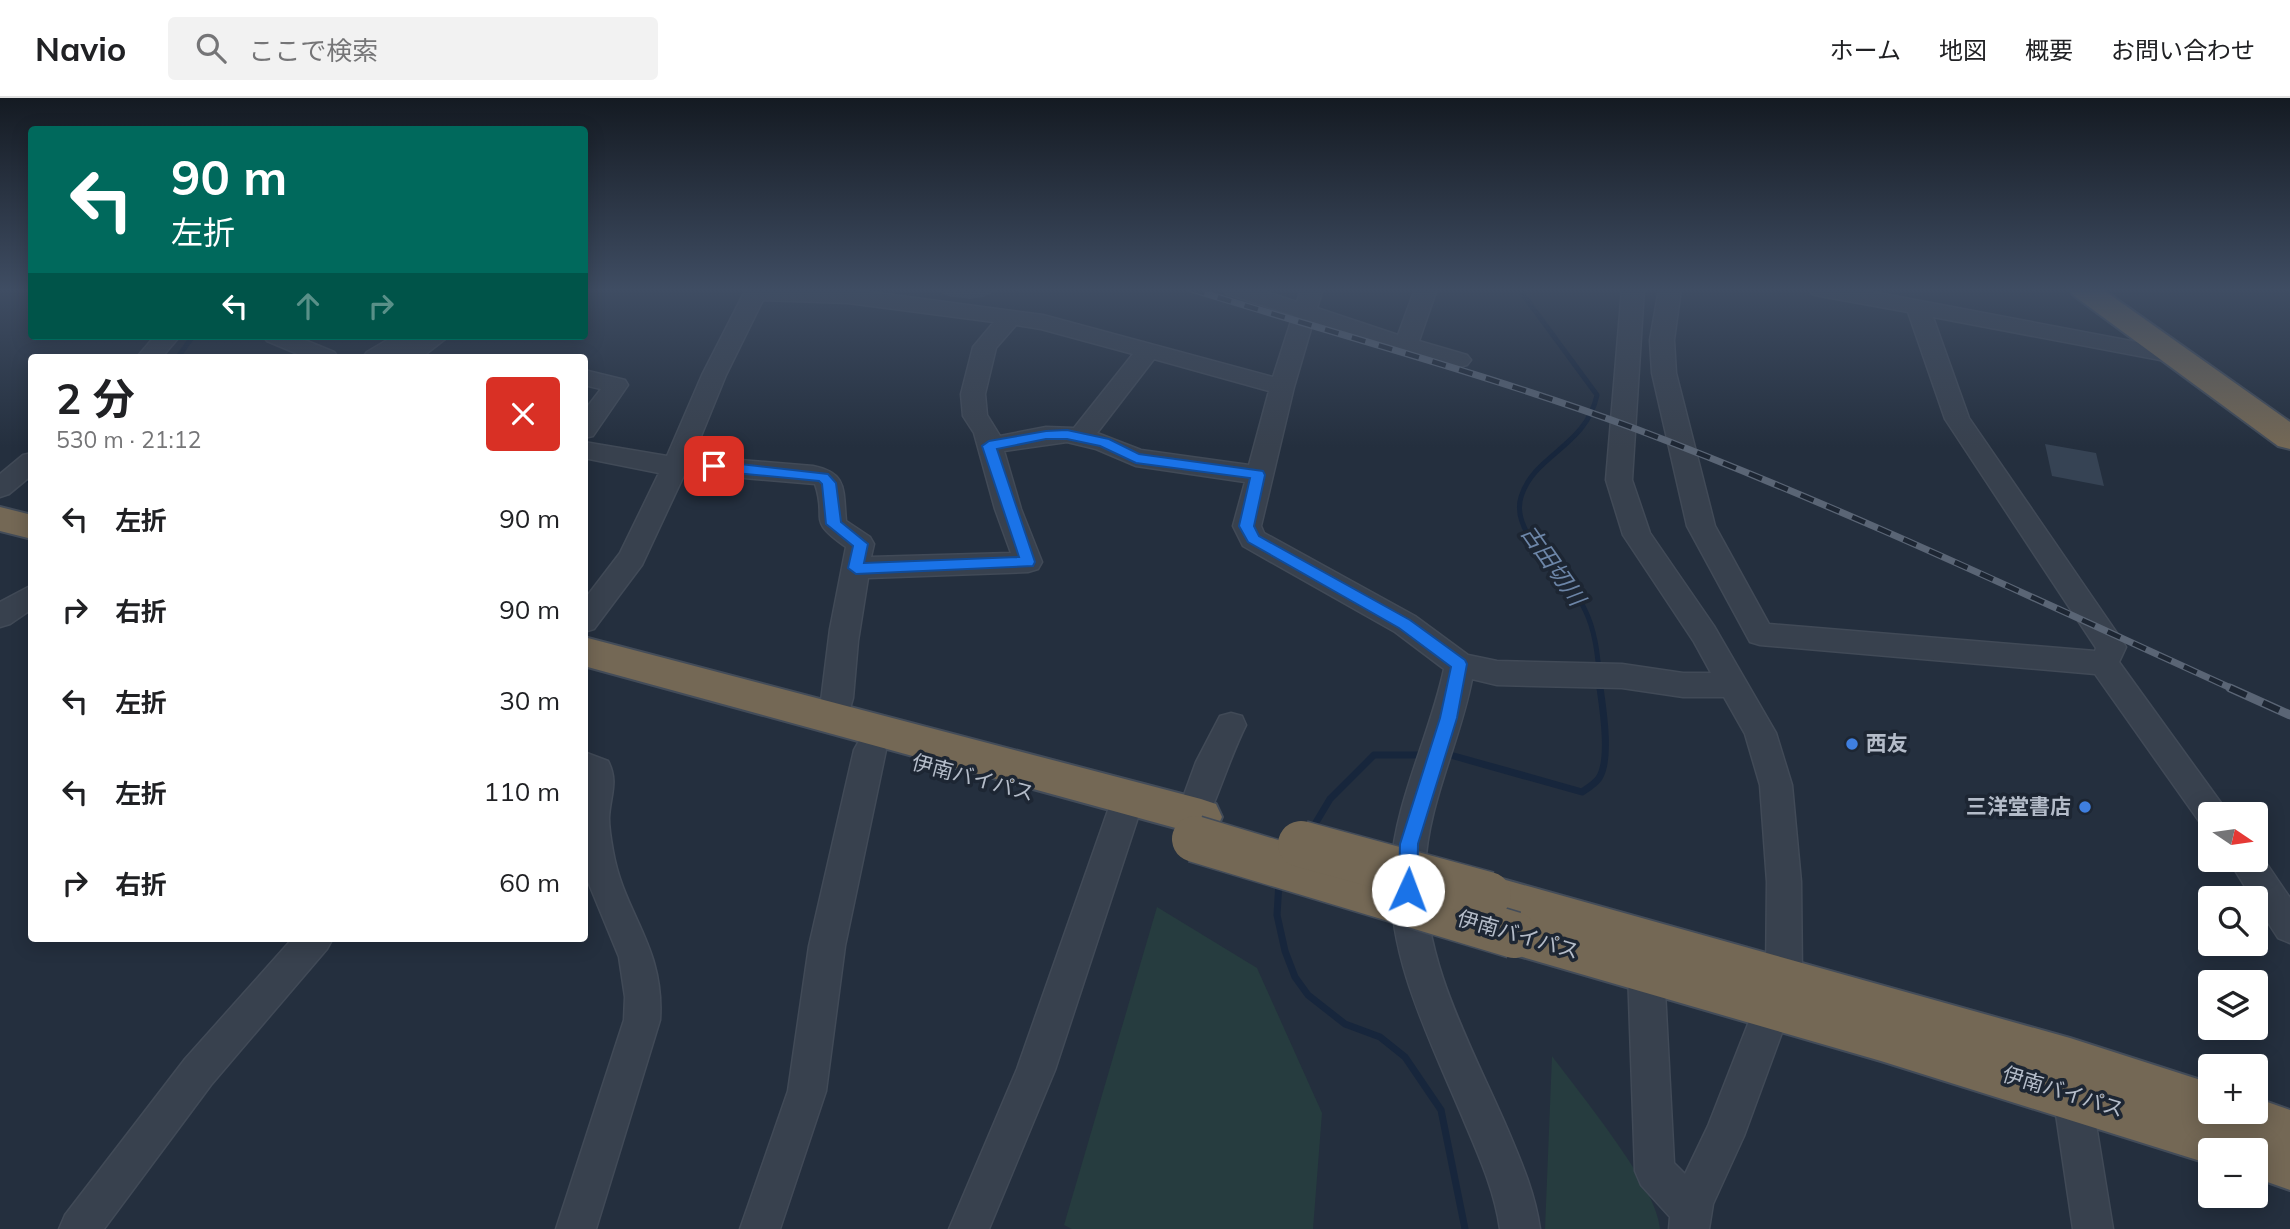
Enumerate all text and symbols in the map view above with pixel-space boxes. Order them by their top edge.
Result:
search box [168,17,658,80]
text: Navio [35,28,126,69]
icon: search [192,29,230,67]
text: ここで検索 [248,34,378,67]
text: ホーム [1830,35,1901,65]
text: 地図 [1939,35,1987,65]
text: 概要 [2025,35,2073,65]
text: お問い合わせ [2111,35,2255,65]
text: 90 m [171,146,287,207]
icon: left [56,154,147,245]
text: 左折 [171,212,235,252]
icon: left [216,287,254,325]
icon: ahead [289,287,327,325]
icon: right [362,287,400,325]
text: 2 分 [56,372,135,425]
button: close [486,377,560,451]
text: 530 m · 21:12 [56,425,201,454]
pin [684,436,744,496]
icon: arrive [695,447,733,485]
icon: left [56,500,94,538]
text: 90 m [499,502,560,535]
text: 左折 [115,504,167,537]
water label: 古田切川 [1515,519,1593,613]
icon: right [56,591,94,629]
text: 90 m [499,593,560,626]
text: 右折 [115,595,167,628]
icon: left [56,682,94,720]
text: 30 m [499,684,560,717]
text: 左折 [115,686,167,719]
place label: 西友 [1866,730,1908,756]
marker: 西友 [1844,736,1860,752]
street label: 伊南バイパス [909,748,1037,806]
icon: left [56,773,94,811]
text: 110 m [484,775,560,808]
text: 左折 [115,777,167,810]
place label: 三洋堂書店 [1966,793,2071,819]
marker: 三洋堂書店 [2077,799,2093,815]
north arrow [2198,802,2268,872]
map controls [2198,802,2268,1208]
position arrow [1371,853,1445,927]
icon: right [56,864,94,902]
text: 60 m [499,866,560,899]
text: 右折 [115,868,167,901]
button: search [2198,886,2268,956]
street label: 伊南バイパス [1454,904,1582,964]
button: layers [2198,970,2268,1040]
button: + [2198,1054,2268,1124]
street label: 伊南バイパス [1999,1060,2127,1122]
button: − [2198,1138,2268,1208]

